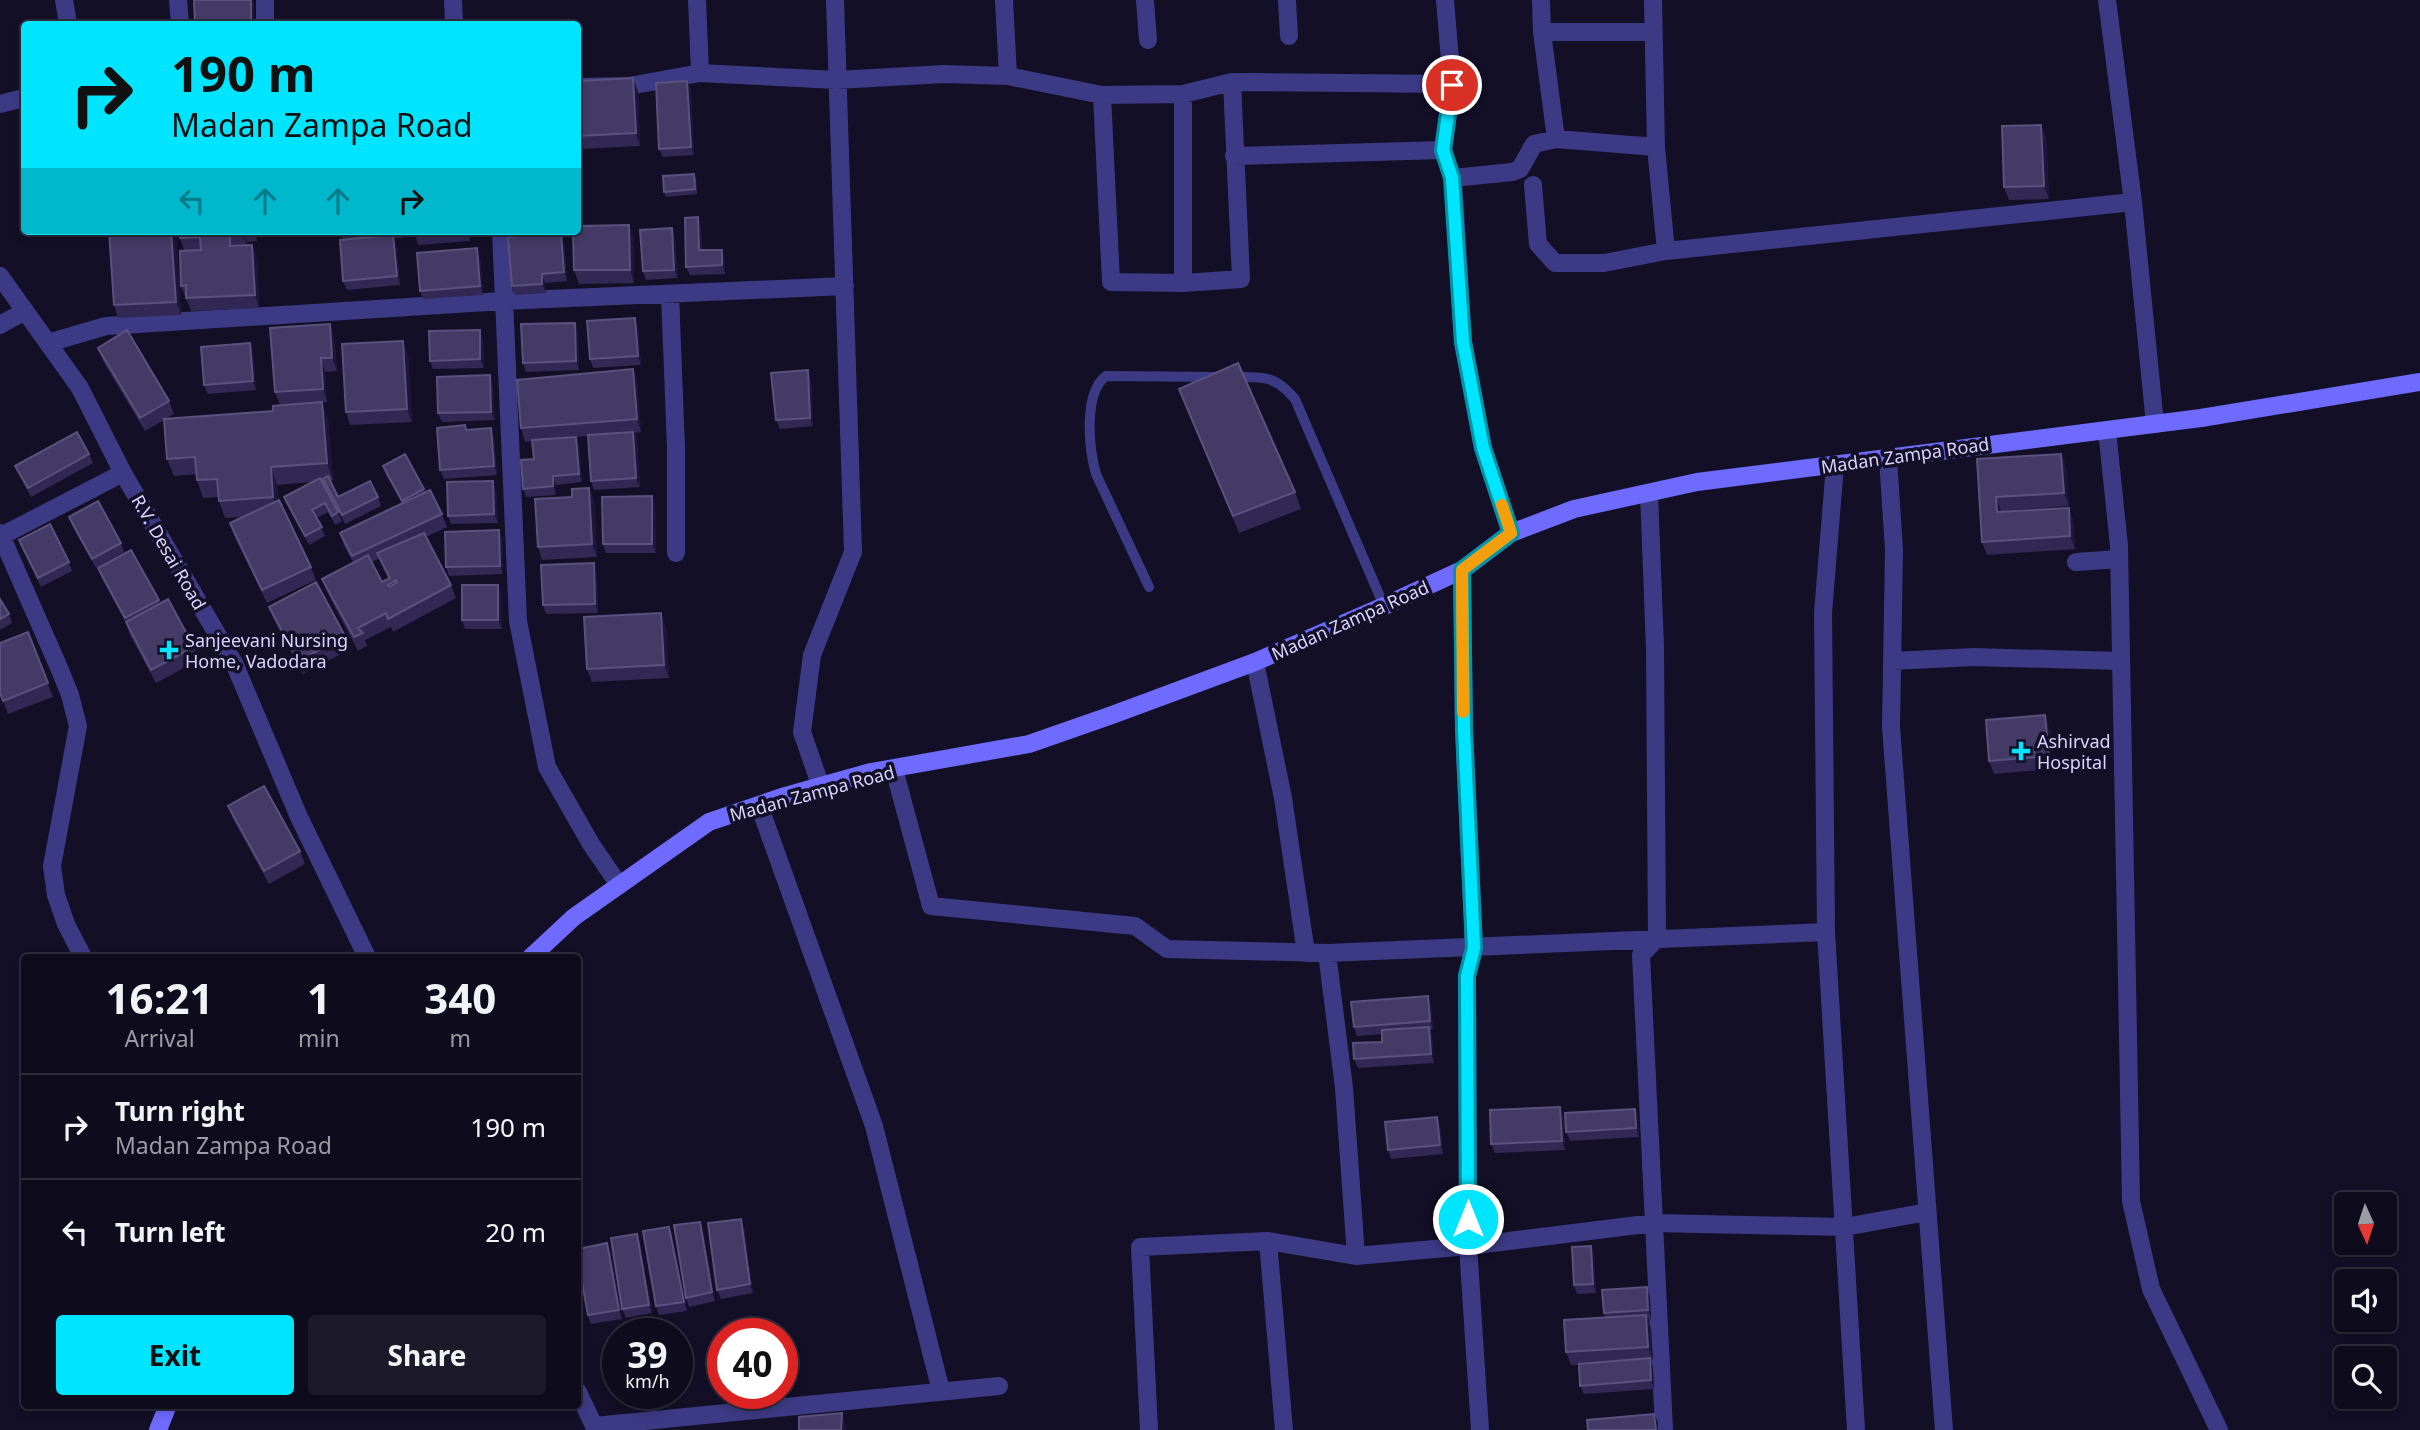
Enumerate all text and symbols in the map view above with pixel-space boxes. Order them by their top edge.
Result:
text: 190 m [171,40,316,106]
icon: right [56,49,147,140]
pin [1422,55,1482,115]
icon: arrive [1433,66,1471,104]
text: Madan Zampa Road [171,103,473,146]
icon: left [173,182,211,220]
icon: ahead [246,182,284,220]
icon: ahead [319,182,357,220]
icon: right [392,182,430,220]
street label: Madan Zampa Road [1819,431,1991,479]
street label: R.V. Desai Road [126,490,212,614]
street label: Madan Zampa Road [1268,575,1432,665]
place label: Sanjeevani Nursing Home, Vadodara [185,628,348,673]
marker: Sanjeevani Nursing Home, Vadodara [159,640,179,660]
place label: Ashirvad Hospital [2037,729,2111,774]
marker: Ashirvad Hospital [2011,741,2031,761]
street label: Madan Zampa Road [727,759,897,827]
text: 16:21 [106,969,213,1026]
text: 1 [307,969,331,1026]
text: 340 [424,969,496,1026]
text: Arrival [124,1022,195,1054]
text: min [298,1022,340,1054]
text: m [450,1022,471,1054]
text: Turn right [115,1093,245,1129]
icon: right [56,1108,94,1146]
text: 190 m [470,1109,546,1145]
text: Madan Zampa Road [115,1129,332,1161]
position arrow [1431,1182,1505,1256]
north arrow [2334,1192,2398,1255]
map controls [2334,1192,2397,1409]
icon: left [56,1213,94,1251]
text: Turn left [115,1214,226,1250]
text: 20 m [485,1214,546,1250]
button: sound [2334,1269,2397,1332]
button: Exit [56,1315,294,1395]
button: Share [308,1315,546,1395]
speed limit sign: 40 [707,1318,798,1409]
text: 39 [627,1331,668,1378]
button: search [2334,1346,2397,1409]
text: km/h [625,1369,670,1393]

